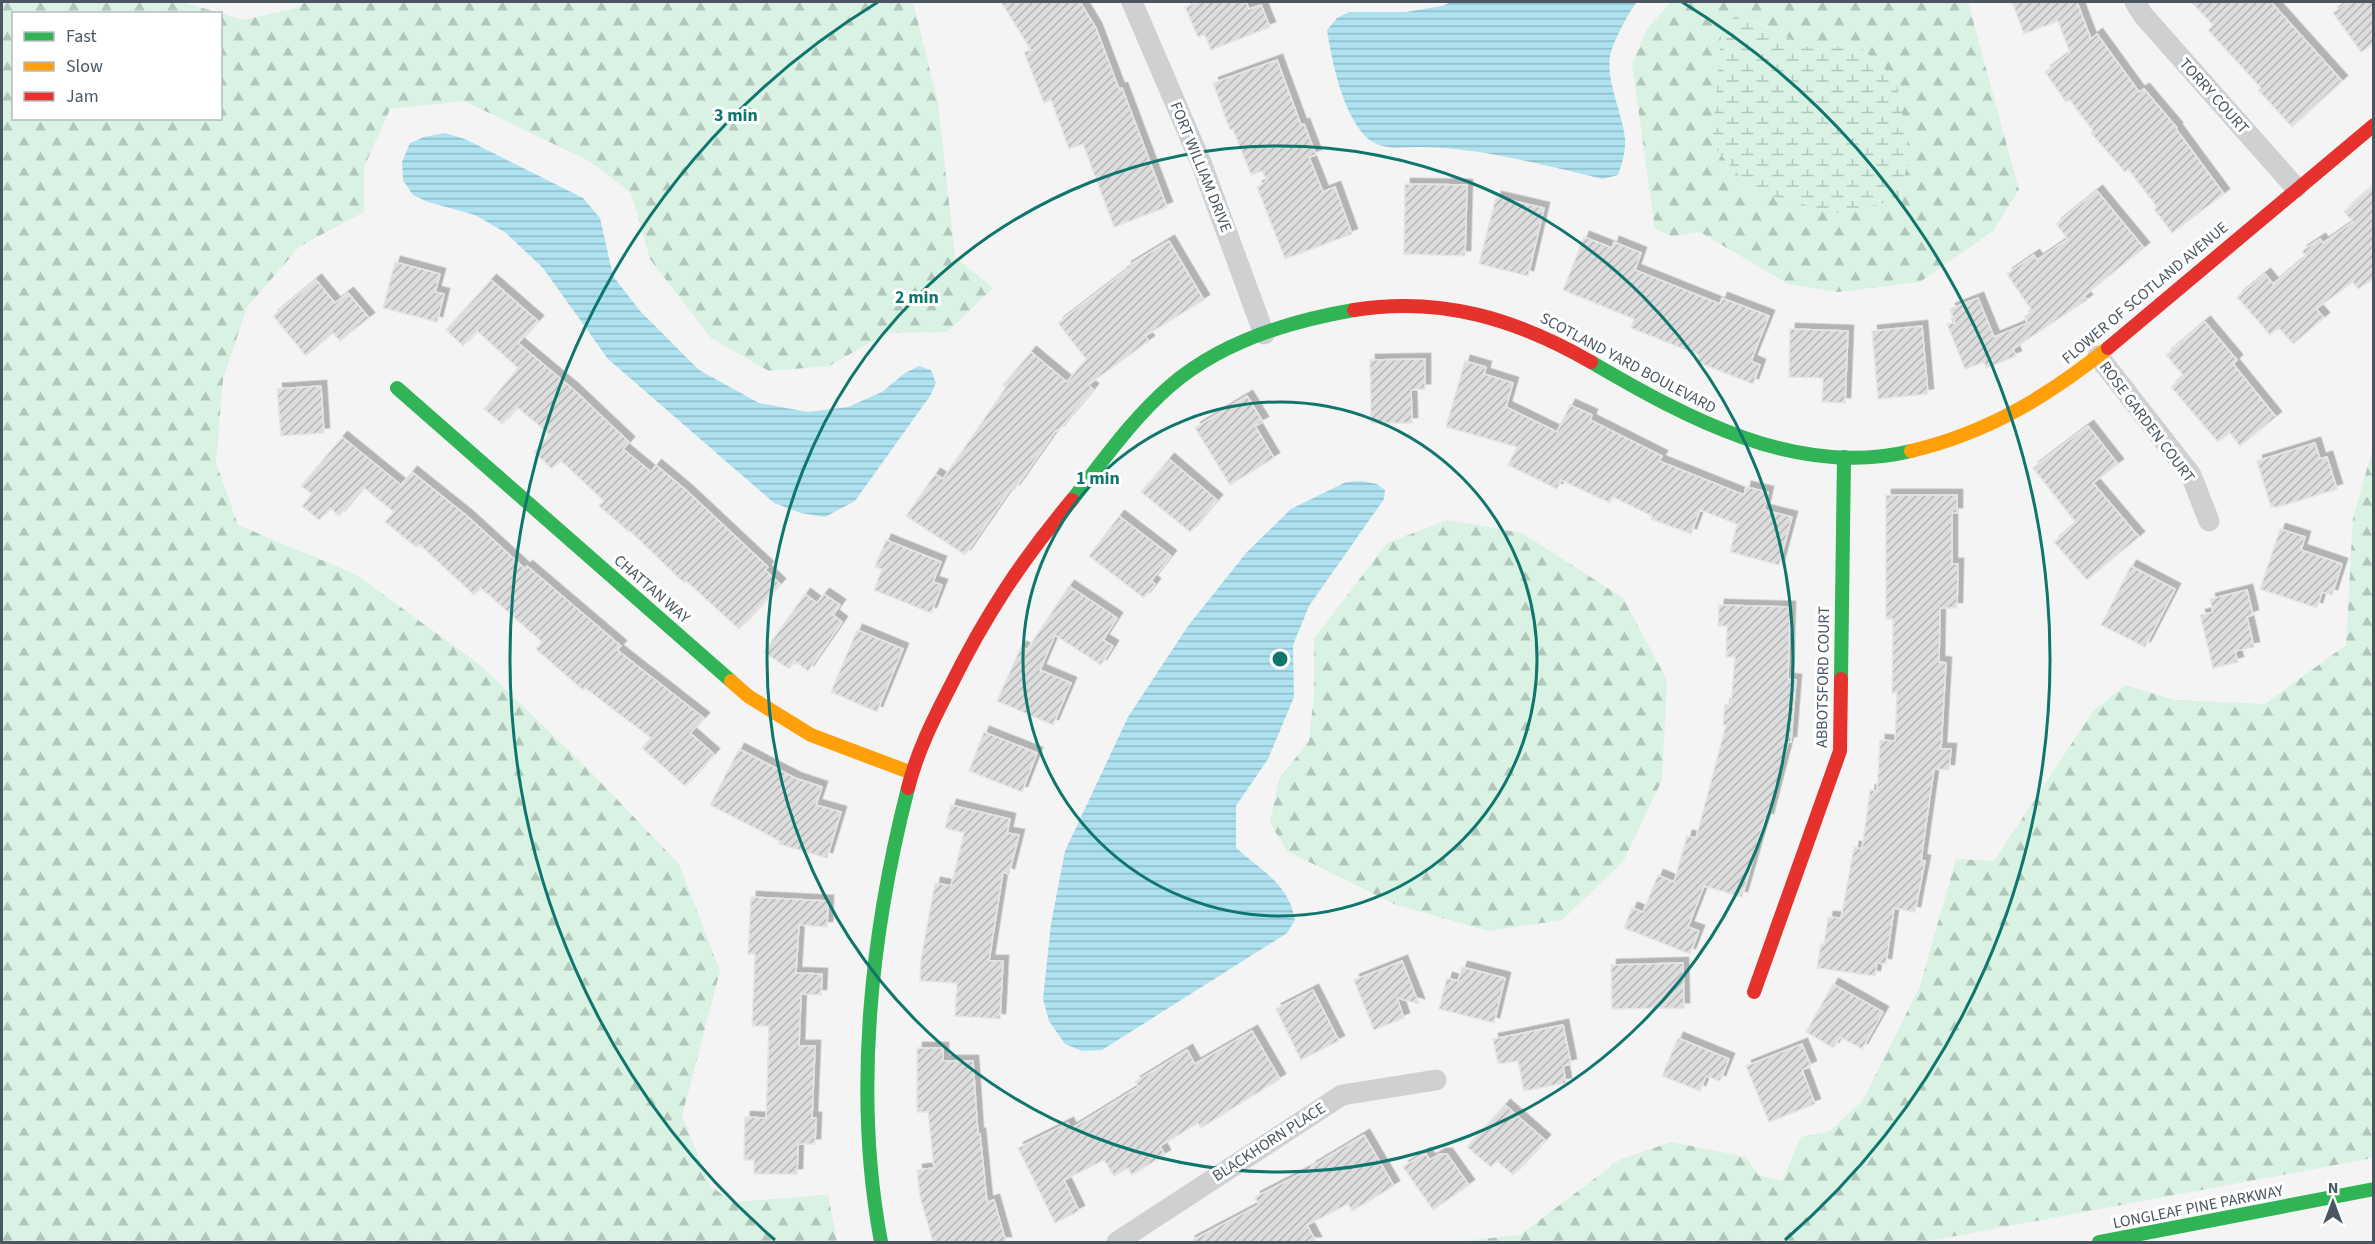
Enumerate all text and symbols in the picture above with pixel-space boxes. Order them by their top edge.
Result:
legend [12,12,222,120]
text: Fast [66,24,97,49]
street label: TORRY COURT [2174,53,2254,139]
text: Slow [66,54,103,79]
text: Jam [66,84,99,109]
street label: FORT WILLIAM DRIVE [1165,98,1237,236]
text: 3 min [714,103,758,128]
street label: FLOWER OF SCOTLAND AVENUE [2057,217,2233,369]
text: 2 min [895,285,939,310]
street label: SCOTLAND YARD BOULEVARD [1536,307,1720,419]
street label: ROSE GARDEN COURT [2094,357,2200,487]
text: 1 min [1076,466,1120,491]
street label: CHATTAN WAY [609,550,695,629]
street label: ABBOTSFORD COURT [1811,605,1835,748]
centre of rings [1270,649,1290,669]
street label: BLACKHORN PLACE [1208,1097,1330,1187]
north arrow [2303,1172,2363,1232]
text: N [2328,1177,2338,1199]
street label: LONGLEAF PINE PARKWAY [2111,1180,2286,1234]

